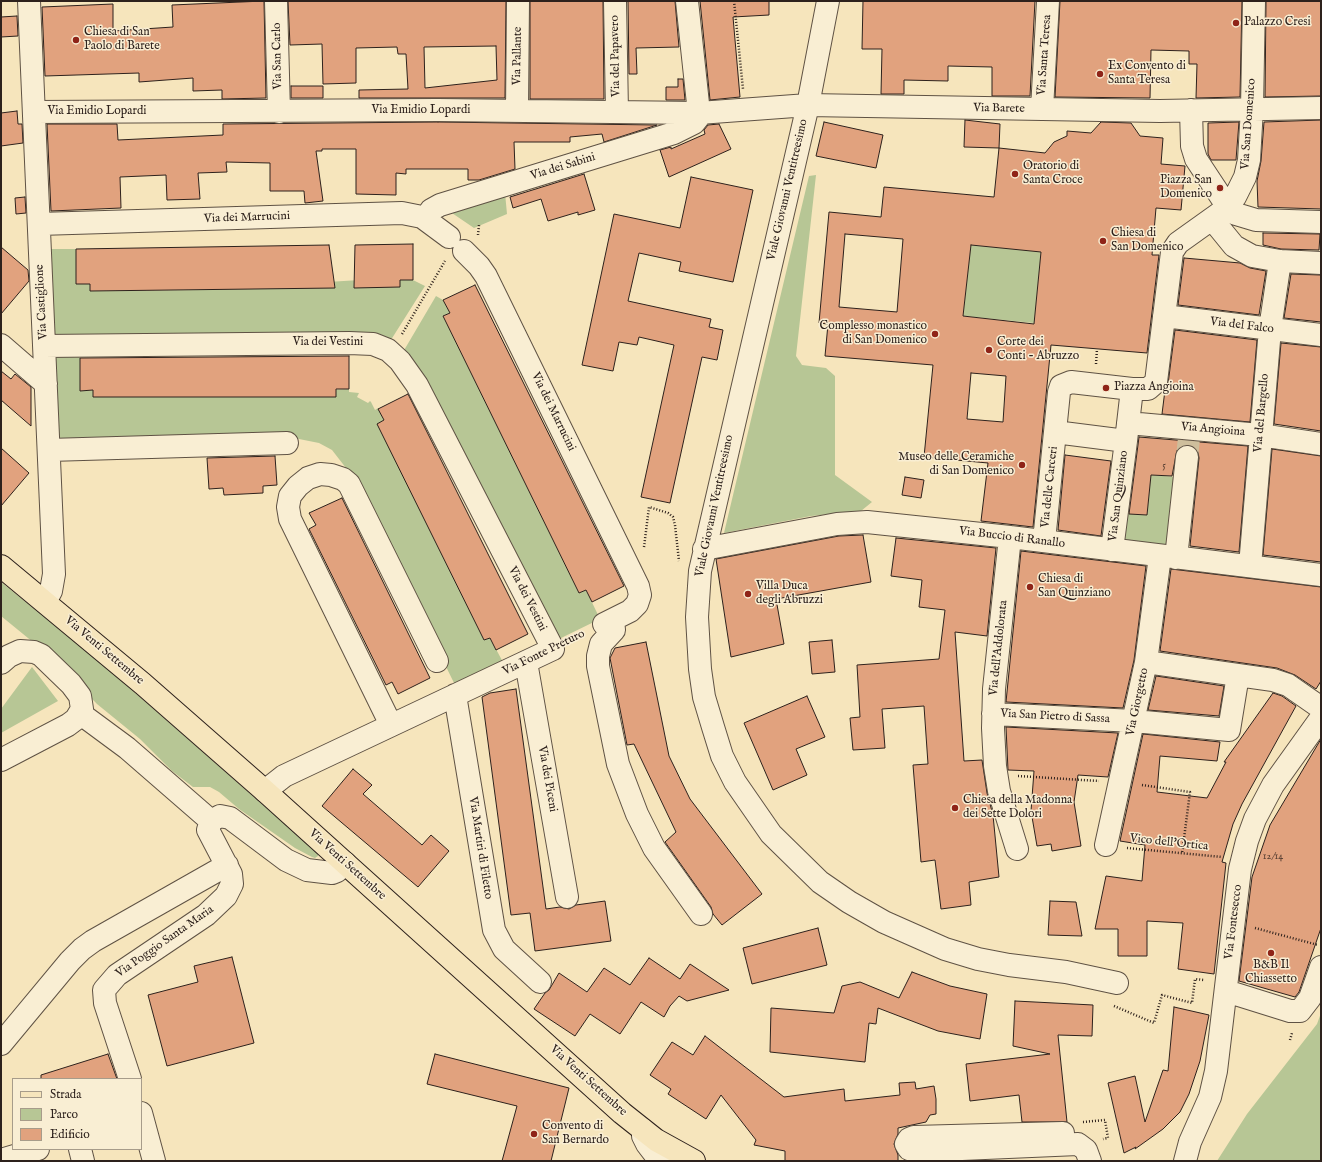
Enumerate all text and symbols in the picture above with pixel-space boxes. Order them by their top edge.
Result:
street label: Via Santa Teresa [1035,14,1055,96]
street label: Via del Papavero [608,15,624,97]
place label: Palazzo Cresi [1244,16,1311,30]
marker: Palazzo Cresi [1231,18,1241,28]
street label: Via San Carlo [270,22,286,90]
place label: Chiesa di San Paolo di Barete [84,26,160,54]
street label: Via Pallante [510,27,526,85]
marker: Chiesa di San Paolo di Barete [71,35,81,45]
place label: Ex Convento di Santa Teresa [1108,60,1186,88]
marker: Ex Convento di Santa Teresa [1095,69,1105,79]
street label: Via San Domenico [1239,78,1259,170]
street label: Via Barete [973,101,1025,117]
street label: Via Emidio Lopardi [371,104,471,118]
street label: Via Emidio Lopardi [47,105,147,119]
street label: Viale Giovanni Ventitreesimo [765,118,811,262]
street label: Via dei Sabini [529,150,597,184]
place label: Oratorio di Santa Croce [1023,160,1083,188]
marker: Oratorio di Santa Croce [1010,169,1020,179]
place label: Piazza San Domenico [1160,174,1212,202]
marker: Piazza San Domenico [1215,183,1225,193]
street label: Via dei Marrucini [204,209,290,227]
place label: Chiesa di San Domenico [1111,227,1183,255]
marker: Chiesa di San Domenico [1098,236,1108,246]
street label: Via Castiglione [33,264,51,340]
street label: Via del Falco [1209,315,1275,337]
place label: Complesso monastico di San Domenico [820,320,927,348]
marker: Complesso monastico di San Domenico [930,329,940,339]
street label: Via dei Vestini [293,336,363,350]
place label: Corte dei Conti - Abruzzo [997,336,1079,364]
marker: Corte dei Conti - Abruzzo [984,345,994,355]
street label: Via dei Marrucini [528,370,578,454]
street label: Via del Bargello [1251,373,1273,453]
place label: Piazza Angioina [1114,381,1194,395]
marker: Piazza Angioina [1101,383,1111,393]
street label: Via Angioina [1180,420,1246,440]
street label: Viale Giovanni Ventitreesimo [693,434,737,578]
street label: Via delle Carceri [1039,446,1061,528]
street label: Via San Quinziano [1106,450,1132,542]
place label: Museo delle Ceramiche di San Domenico [898,451,1014,479]
marker: Museo delle Ceramiche di San Domenico [1017,460,1027,470]
house number: 5 [1162,460,1166,472]
street label: Via Buccio di Ranallo [958,524,1066,552]
street label: Via dei Vestini [505,564,549,634]
place label: Chiesa di San Quinziano [1038,573,1111,601]
place label: Villa Duca degli Abruzzi [756,580,823,608]
marker: Chiesa di San Quinziano [1025,582,1035,592]
marker: Villa Duca degli Abruzzi [743,589,753,599]
street label: Via dell'Addolorata [987,599,1011,697]
street label: Via Venti Settembre [62,614,146,688]
street label: Via Fonte Preturo [501,627,587,679]
street label: Via Giorgetto [1124,667,1152,737]
street label: Via San Pietro di Sassa [1000,707,1110,727]
street label: Via dei Piceni [534,745,560,813]
place label: Chiesa della Madonna dei Sette Dolori [963,794,1072,822]
street label: Via Martiri di Filetto [465,796,495,900]
marker: Chiesa della Madonna dei Sette Dolori [950,803,960,813]
street label: Via Venti Settembre [305,827,389,903]
street label: Vico dell'Ortica [1129,832,1209,854]
house number: 12/14 [1263,851,1283,863]
street label: Via Fontesecco [1222,884,1246,960]
street label: Via Poggio Santa Maria [113,903,217,981]
marker: B&B Il Chiassetto [1266,948,1276,958]
place label: B&B Il Chiassetto [1245,959,1297,987]
street label: Via Venti Settembre [546,1043,630,1119]
legend [12,1078,142,1150]
text: Strada [50,1087,81,1102]
text: Parco [50,1107,78,1122]
place label: Convento di San Bernardo [542,1120,609,1148]
text: Edificio [50,1127,90,1142]
marker: Convento di San Bernardo [529,1129,539,1139]

